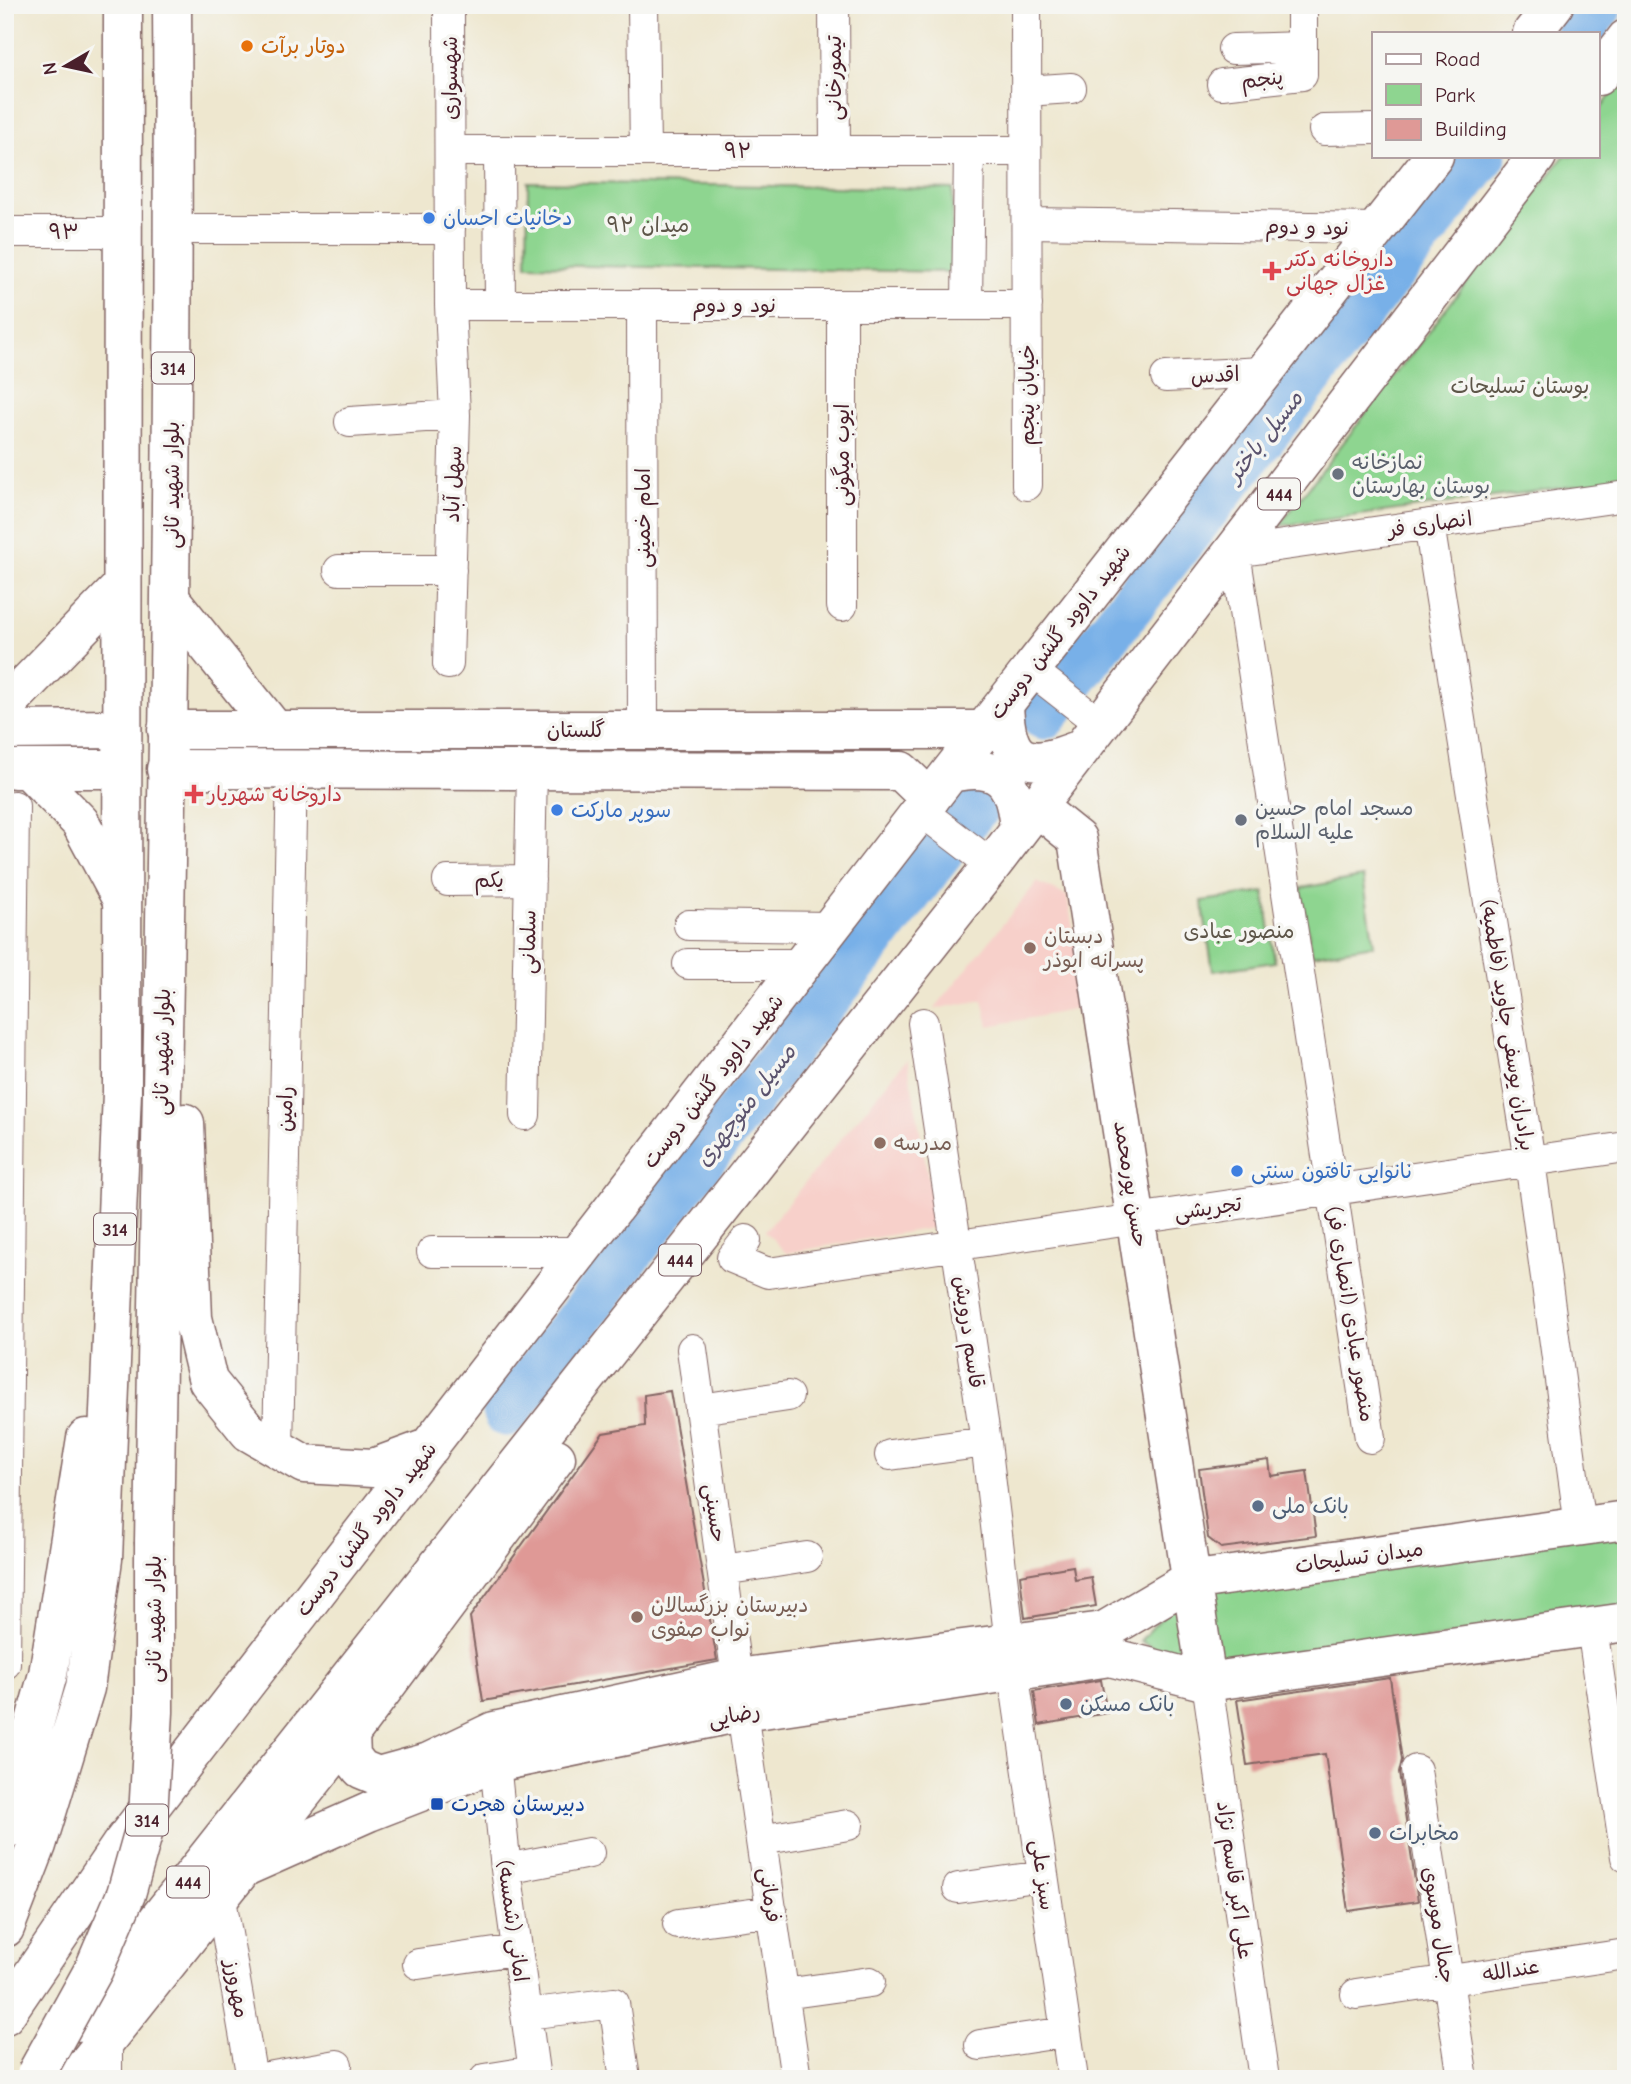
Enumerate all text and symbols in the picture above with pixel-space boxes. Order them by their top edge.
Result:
north arrow [32,32,102,102]
legend [1372,32,1600,158]
place label: دوتار برآت [261,34,346,59]
street label: تیمورخانی [822,35,848,121]
street label: شهسواری [438,36,463,120]
marker: دوتار برآت [239,38,255,54]
text: Road [1435,47,1480,71]
text: N [38,61,62,76]
street label: پنجم [1240,65,1285,97]
text: Park [1435,83,1475,107]
text: Building [1435,117,1507,141]
street label: ۹۲ [724,139,752,163]
place label: دخانیات احسان [443,206,572,230]
marker: دخانیات احسان [421,210,437,226]
park label: میدان ۹۲ [607,213,689,237]
street label: نود و دوم [1265,214,1349,244]
street label: ۹۳ [49,220,79,244]
place label: داروخانه دکتر غزال جهانی [1284,247,1394,297]
marker: داروخانه دکتر غزال جهانی [1264,263,1280,279]
street label: نود و دوم [692,293,776,321]
street label: خیابان پنجم [1015,344,1043,446]
road number: 314 [152,352,194,384]
street label: اقدس [1190,362,1240,388]
park label: بوستان تسلیحات [1451,374,1589,399]
water label: مسیل باختر [1218,385,1309,490]
street label: ایوب میگونی [830,404,856,506]
street label: بلوار شهید ثانی [160,421,186,549]
street label: سهل آباد [440,445,467,523]
place label: نمازخانه بوستان بهارستان [1352,450,1490,499]
marker: نمازخانه بوستان بهارستان [1330,466,1346,482]
street label: امام خمینی [631,468,659,568]
road number: 444 [1258,478,1300,509]
street label: انصاری فر [1384,506,1474,542]
street label: شهید داوود گلشن دوست [985,540,1135,724]
street label: گلستان [547,718,605,742]
place label: داروخانه شهریار [206,782,342,808]
marker: داروخانه شهریار [186,786,202,802]
place label: مسجد امام حسین علیه السلام [1255,796,1413,848]
place label: سوپر مارکت [571,798,671,823]
marker: سوپر مارکت [549,802,565,818]
marker: مسجد امام حسین علیه السلام [1233,812,1249,828]
street label: یکم [474,868,504,896]
street label: برادران یوسفی جاوید (فاطمیه) [1474,898,1540,1153]
street label: سلمانی [515,910,543,974]
park label: منصور عبادی [1183,919,1295,944]
place label: دبستان پسرانه ابوذر [1042,924,1144,973]
marker: دبستان پسرانه ابوذر [1022,940,1038,956]
street label: بلوار شهید ثانی [149,988,177,1116]
street label: شهید داوود گلشن دوست [638,989,788,1173]
water label: مسیل منوچهری [689,1038,803,1172]
street label: رامین [273,1086,297,1132]
street label: حسن پورمحمد [1108,1119,1153,1249]
place label: مدرسه [894,1131,952,1155]
marker: مدرسه [872,1135,888,1151]
place label: نانوایی تافتون سنتی [1251,1159,1413,1185]
marker: نانوایی تافتون سنتی [1229,1163,1245,1179]
street label: تجریشی [1173,1191,1244,1227]
street label: منصور عبادی (انصاری فر) [1321,1204,1380,1424]
road number: 314 [94,1214,136,1245]
road number: 444 [659,1244,701,1276]
street label: قاسم درویش [945,1274,989,1390]
street label: شهید داوود گلشن دوست [291,1437,441,1621]
street label: حسینی [697,1482,731,1544]
place label: بانک ملی [1272,1494,1349,1520]
marker: بانک ملی [1250,1498,1266,1514]
street label: میدان تسلیحات [1293,1536,1425,1578]
street label: بلوار شهید ثانی [142,1555,168,1683]
place label: دبیرستان بزرگسالان نواب صفوی [651,1593,809,1642]
marker: دبیرستان بزرگسالان نواب صفوی [629,1609,645,1625]
place label: بانک مسکن [1080,1692,1175,1717]
marker: بانک مسکن [1058,1696,1074,1712]
street label: رضایی [706,1698,762,1734]
place label: دبیرستان هجرت [451,1792,585,1817]
marker: دبیرستان هجرت [429,1796,445,1812]
street label: علی اکبر قاسم نژاد [1208,1799,1258,1961]
road number: 314 [126,1804,168,1836]
place label: مخابرات [1389,1821,1459,1846]
marker: مخابرات [1367,1825,1383,1841]
street label: سبز علی [1024,1838,1060,1912]
street label: امانی (شمسه) [491,1858,533,1984]
street label: جمال موسوی [1417,1865,1460,1985]
road number: 444 [167,1866,209,1898]
street label: فرمانی [752,1866,786,1924]
street label: عندالله [1481,1954,1541,1986]
street label: مهرورز [220,1956,254,2020]

